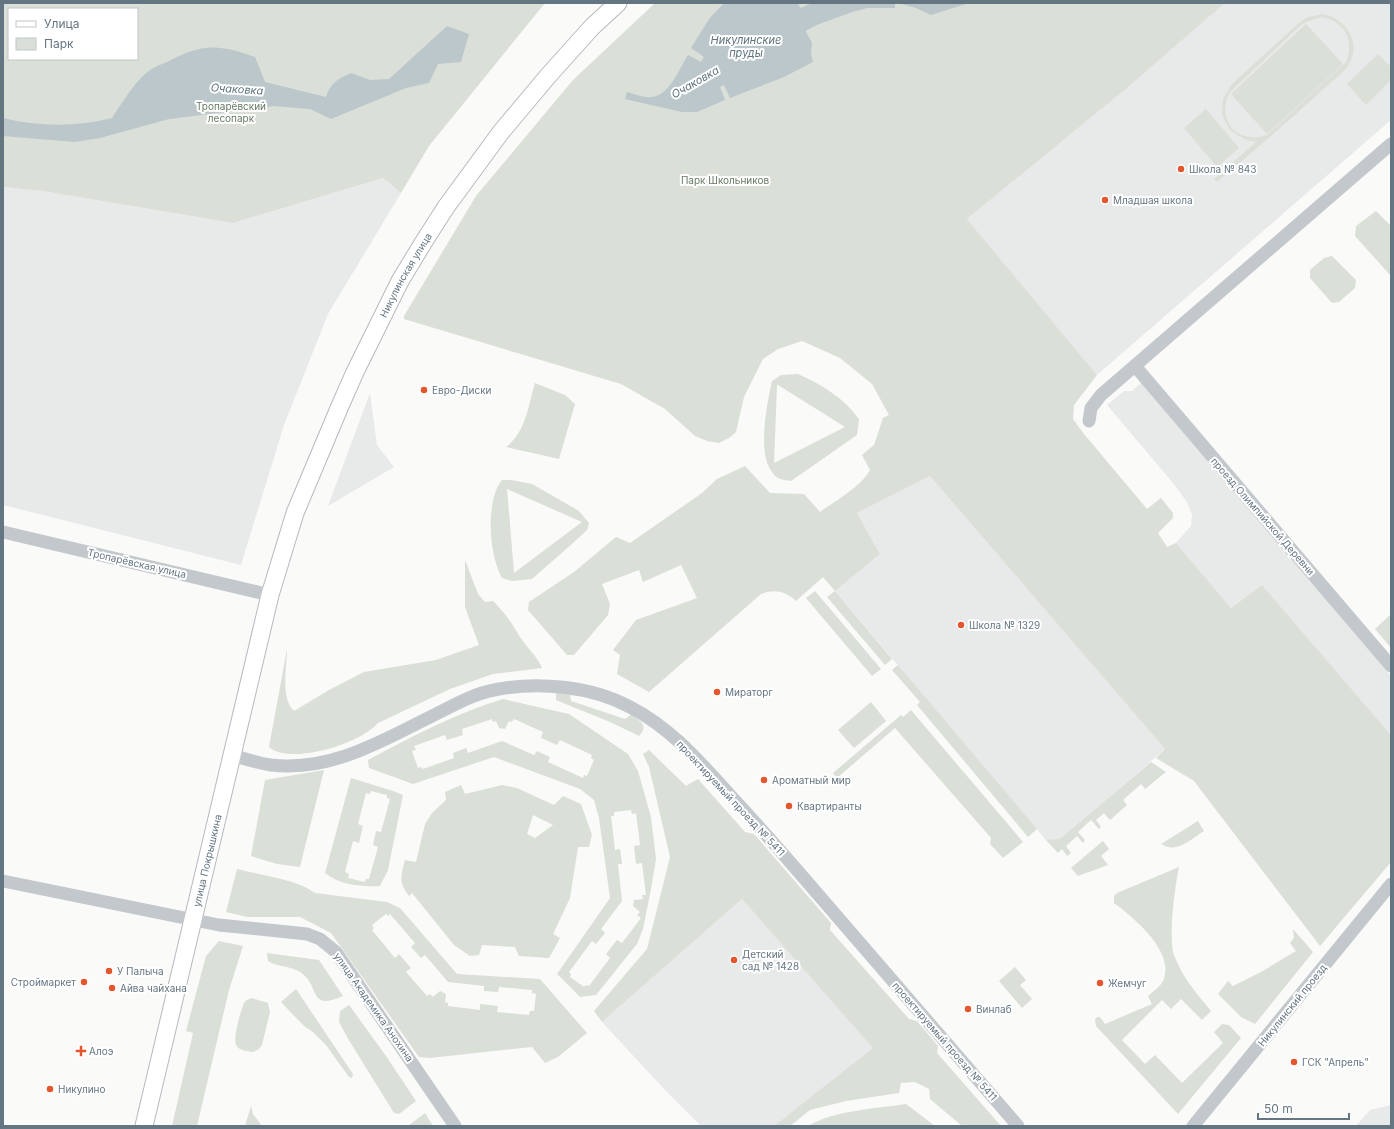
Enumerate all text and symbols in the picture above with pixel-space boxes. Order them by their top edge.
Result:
legend [8,8,138,60]
text: Улица [44,16,79,31]
water label: Никулинские пруды [711,33,781,60]
text: Парк [44,36,74,51]
water label: Очаковка [669,63,722,101]
water label: Очаковка [210,80,264,98]
park label: Тропарёвский лесопарк [196,100,266,124]
place label: Школа № 843 [1189,163,1257,175]
marker: Школа № 843 [1176,164,1186,174]
park label: Парк Школьников [681,174,769,186]
place label: Младшая школа [1113,194,1193,206]
marker: Младшая школа [1100,195,1110,205]
street label: Никулинская улица [377,231,434,319]
place label: Евро-Диски [432,384,492,396]
marker: Евро-Диски [419,385,429,395]
street label: проезд Олимпийской Деревни [1209,455,1317,577]
street label: Тропарёвская улица [87,546,187,580]
place label: Школа № 1329 [969,619,1040,631]
marker: Школа № 1329 [956,620,966,630]
place label: Мираторг [725,686,773,698]
marker: Мираторг [712,687,722,697]
street label: проектируемый проезд № 5411 [674,738,788,858]
place label: Ароматный мир [772,774,851,786]
marker: Ароматный мир [759,775,769,785]
place label: Квартиранты [797,800,862,812]
marker: Квартиранты [784,801,794,811]
street label: улица Покрышкина [190,813,224,908]
place label: Детский сад № 1428 [742,948,799,972]
street label: улица Академика Анохина [332,950,416,1064]
marker: Детский сад № 1428 [729,955,739,965]
street label: Никулинский проезд [1255,961,1329,1049]
place label: У Палыча [117,965,164,977]
marker: У Палыча [104,966,114,976]
place label: Строймаркет [11,976,76,988]
marker: Строймаркет [79,977,89,987]
place label: Жемчуг [1108,977,1147,989]
marker: Жемчуг [1095,978,1105,988]
street label: проектируемый проезд № 5411 [890,979,1000,1103]
place label: Айва чайхана [120,982,187,994]
marker: Айва чайхана [107,983,117,993]
place label: Винлаб [976,1003,1012,1015]
marker: Винлаб [963,1004,973,1014]
place label: Алоэ [89,1045,114,1057]
marker: Алоэ [76,1046,86,1056]
place label: ГСК "Апрель" [1302,1056,1369,1068]
marker: ГСК "Апрель" [1289,1057,1299,1067]
place label: Никулино [58,1083,106,1095]
marker: Никулино [45,1084,55,1094]
scale bar [1258,1095,1349,1121]
text: 50 m [1264,1101,1293,1116]

